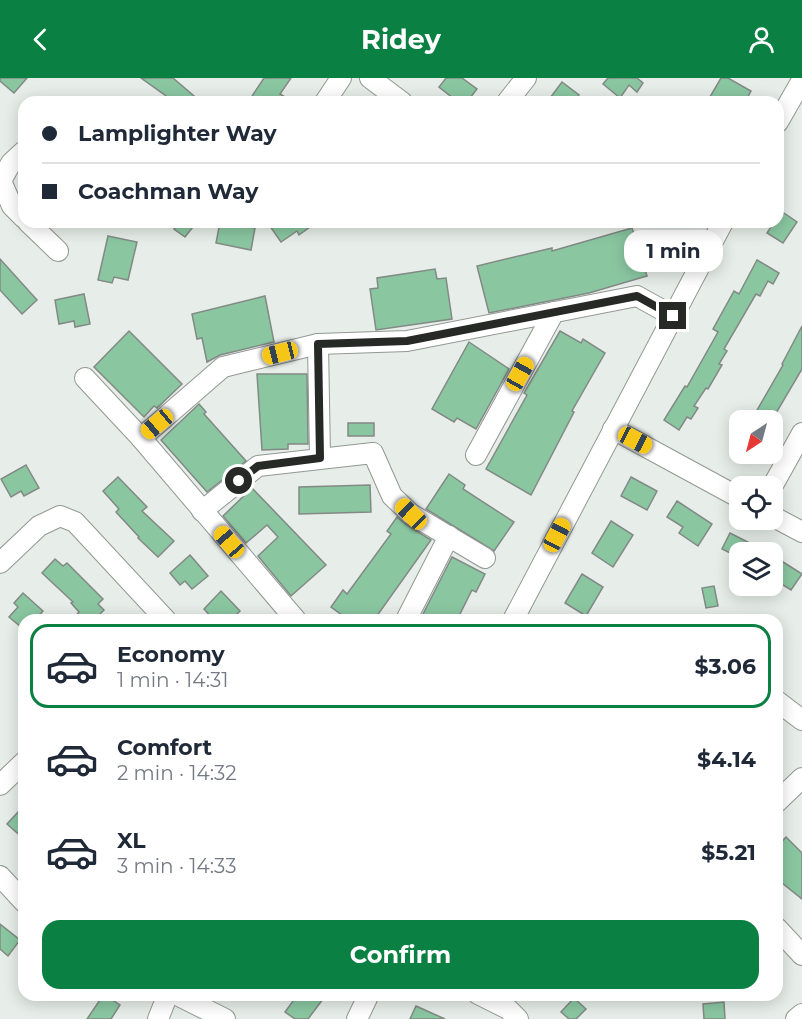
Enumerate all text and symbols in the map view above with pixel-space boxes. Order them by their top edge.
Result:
icon: back [24,23,57,56]
text: Ridey [361,23,441,56]
icon: person [745,23,778,56]
text: Lamplighter Way [78,120,277,147]
text: Coachman Way [78,178,259,205]
callout: 1 min [624,229,722,271]
text: 1 min [646,239,701,263]
route end [659,302,686,329]
car [260,340,300,366]
car [503,354,537,394]
car [137,406,177,442]
north arrow [729,410,783,464]
map controls [729,410,783,596]
car [615,424,655,456]
route start [225,467,252,494]
button: locate [729,476,783,530]
car [392,495,430,533]
car [541,515,573,555]
car [210,523,248,561]
button: layers [729,542,783,596]
icon: car [45,639,99,693]
text: Economy [117,641,225,668]
text: $3.06 [695,653,756,680]
text: 1 min · 14:31 [117,668,228,692]
icon: car [45,732,99,786]
text: Comfort [117,734,212,761]
text: $4.14 [697,746,756,773]
text: 2 min · 14:32 [117,761,237,785]
icon: car [45,825,99,879]
text: XL [117,827,146,854]
text: $5.21 [701,839,756,866]
text: 3 min · 14:33 [117,854,236,878]
button: Confirm [42,920,759,989]

